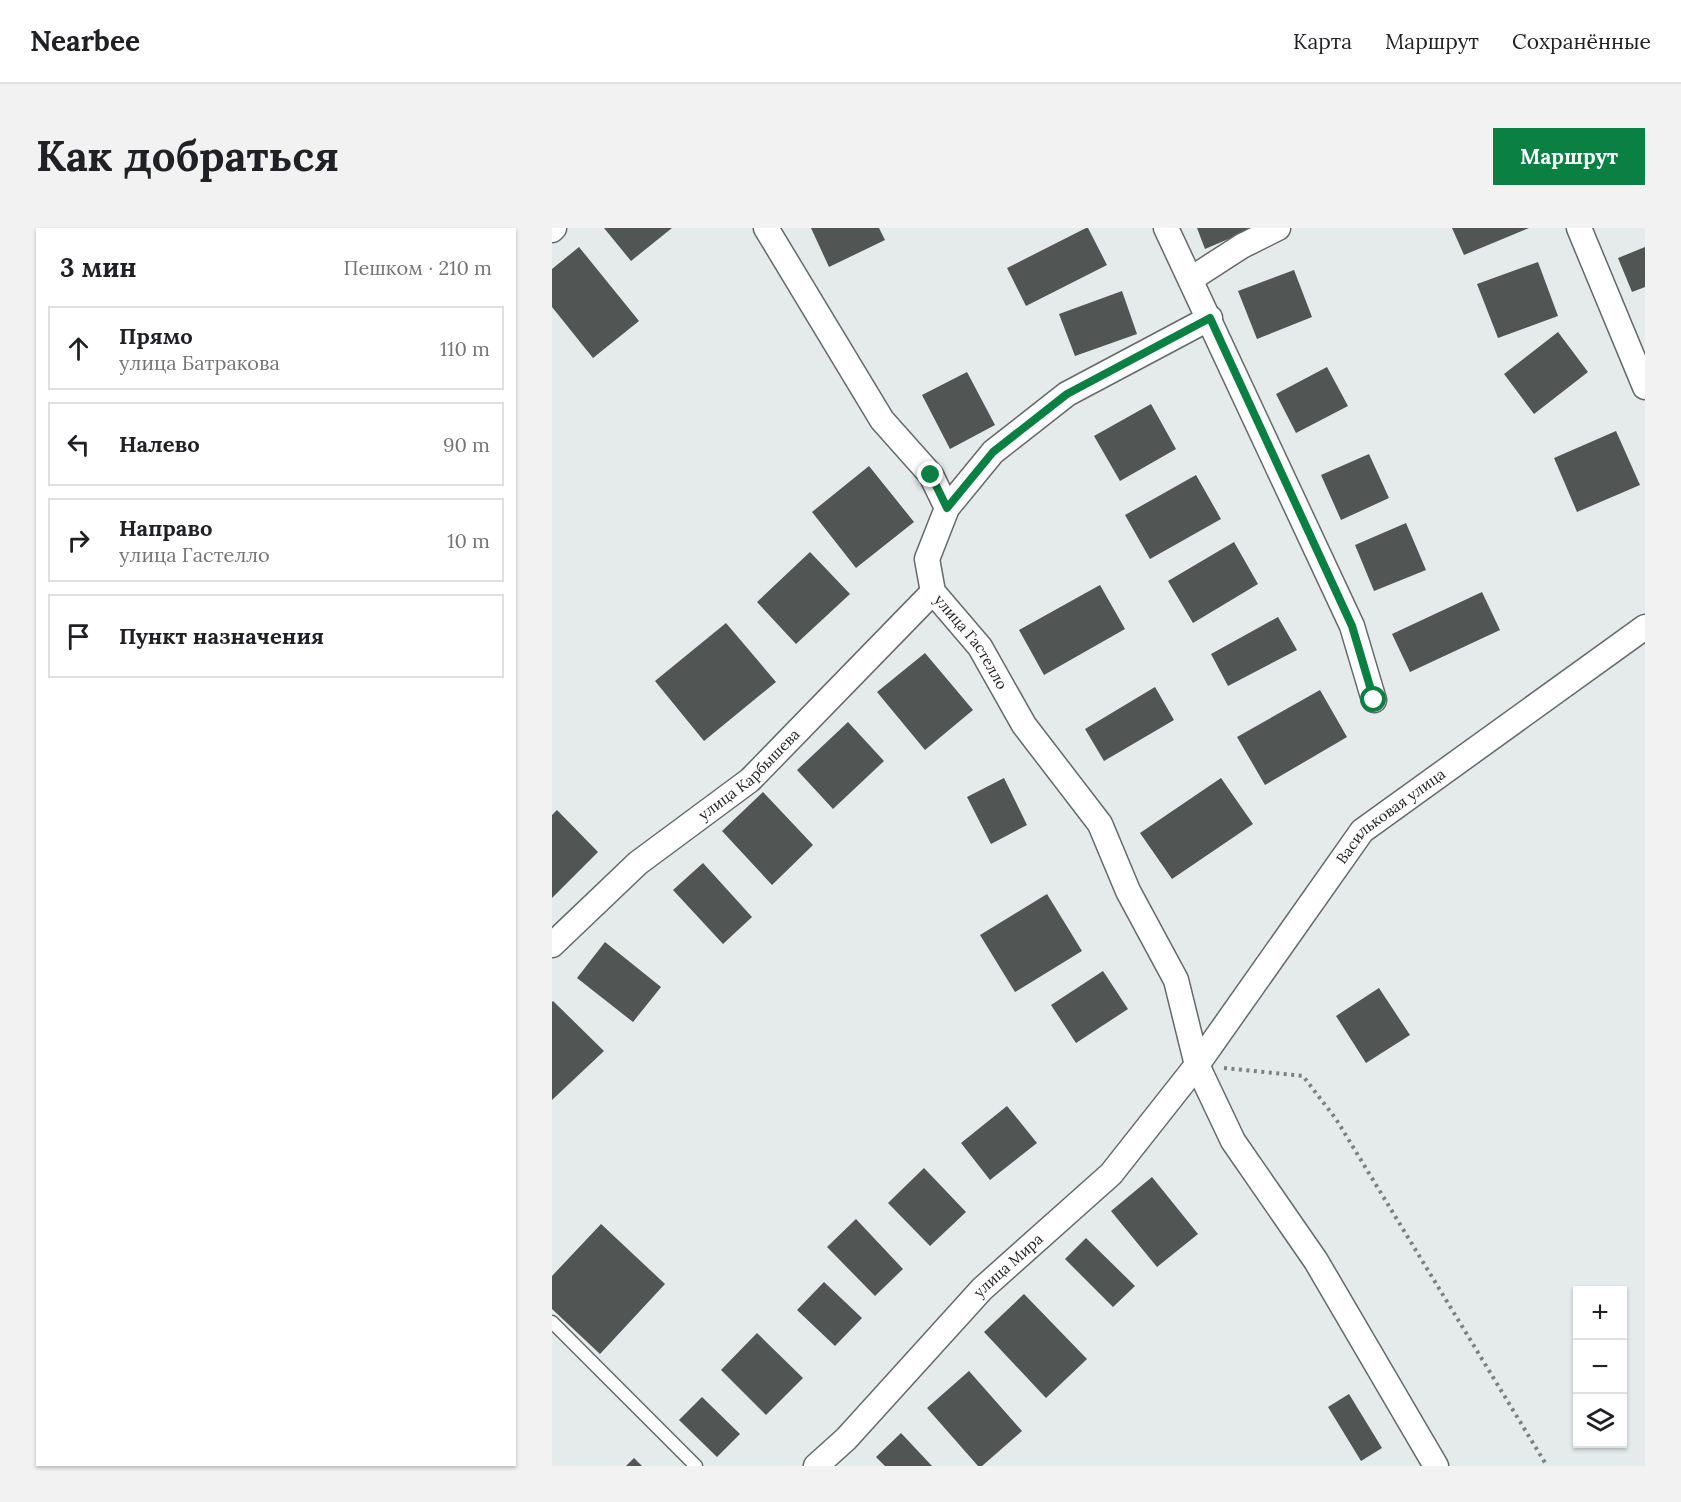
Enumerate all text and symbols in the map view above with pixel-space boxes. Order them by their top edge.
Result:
text: Nearbee [30,23,140,59]
text: Карта [1293,28,1352,55]
text: Маршрут [1385,28,1479,55]
text: Сохранённые [1512,28,1651,55]
button: Маршрут [1493,128,1645,185]
text: Как добраться [36,129,339,183]
text: 3 мин [60,251,137,284]
text: Пешком · 210 m [344,255,492,280]
text: Прямо [119,322,193,350]
icon: ahead [62,332,95,365]
text: 110 m [440,336,490,361]
text: улица Батракова [119,350,280,375]
icon: left [62,428,95,461]
text: Налево [119,430,200,458]
text: 90 m [443,432,490,457]
route end [917,461,943,487]
text: Направо [119,514,213,542]
icon: right [62,524,95,557]
text: 10 m [447,528,490,553]
text: улица Гастелло [119,542,270,567]
street label: улица Гастелло [930,590,1012,693]
icon: arrive [62,620,95,653]
text: Пункт назначения [119,622,324,650]
route start [1360,686,1386,712]
street label: улица Карбышева [694,724,804,824]
street label: Васильковая улица [1332,764,1449,867]
street label: улица Мира [969,1229,1047,1301]
map controls [1573,1286,1627,1448]
button: + [1573,1286,1627,1340]
button: − [1573,1340,1627,1394]
button: layers [1573,1394,1627,1448]

